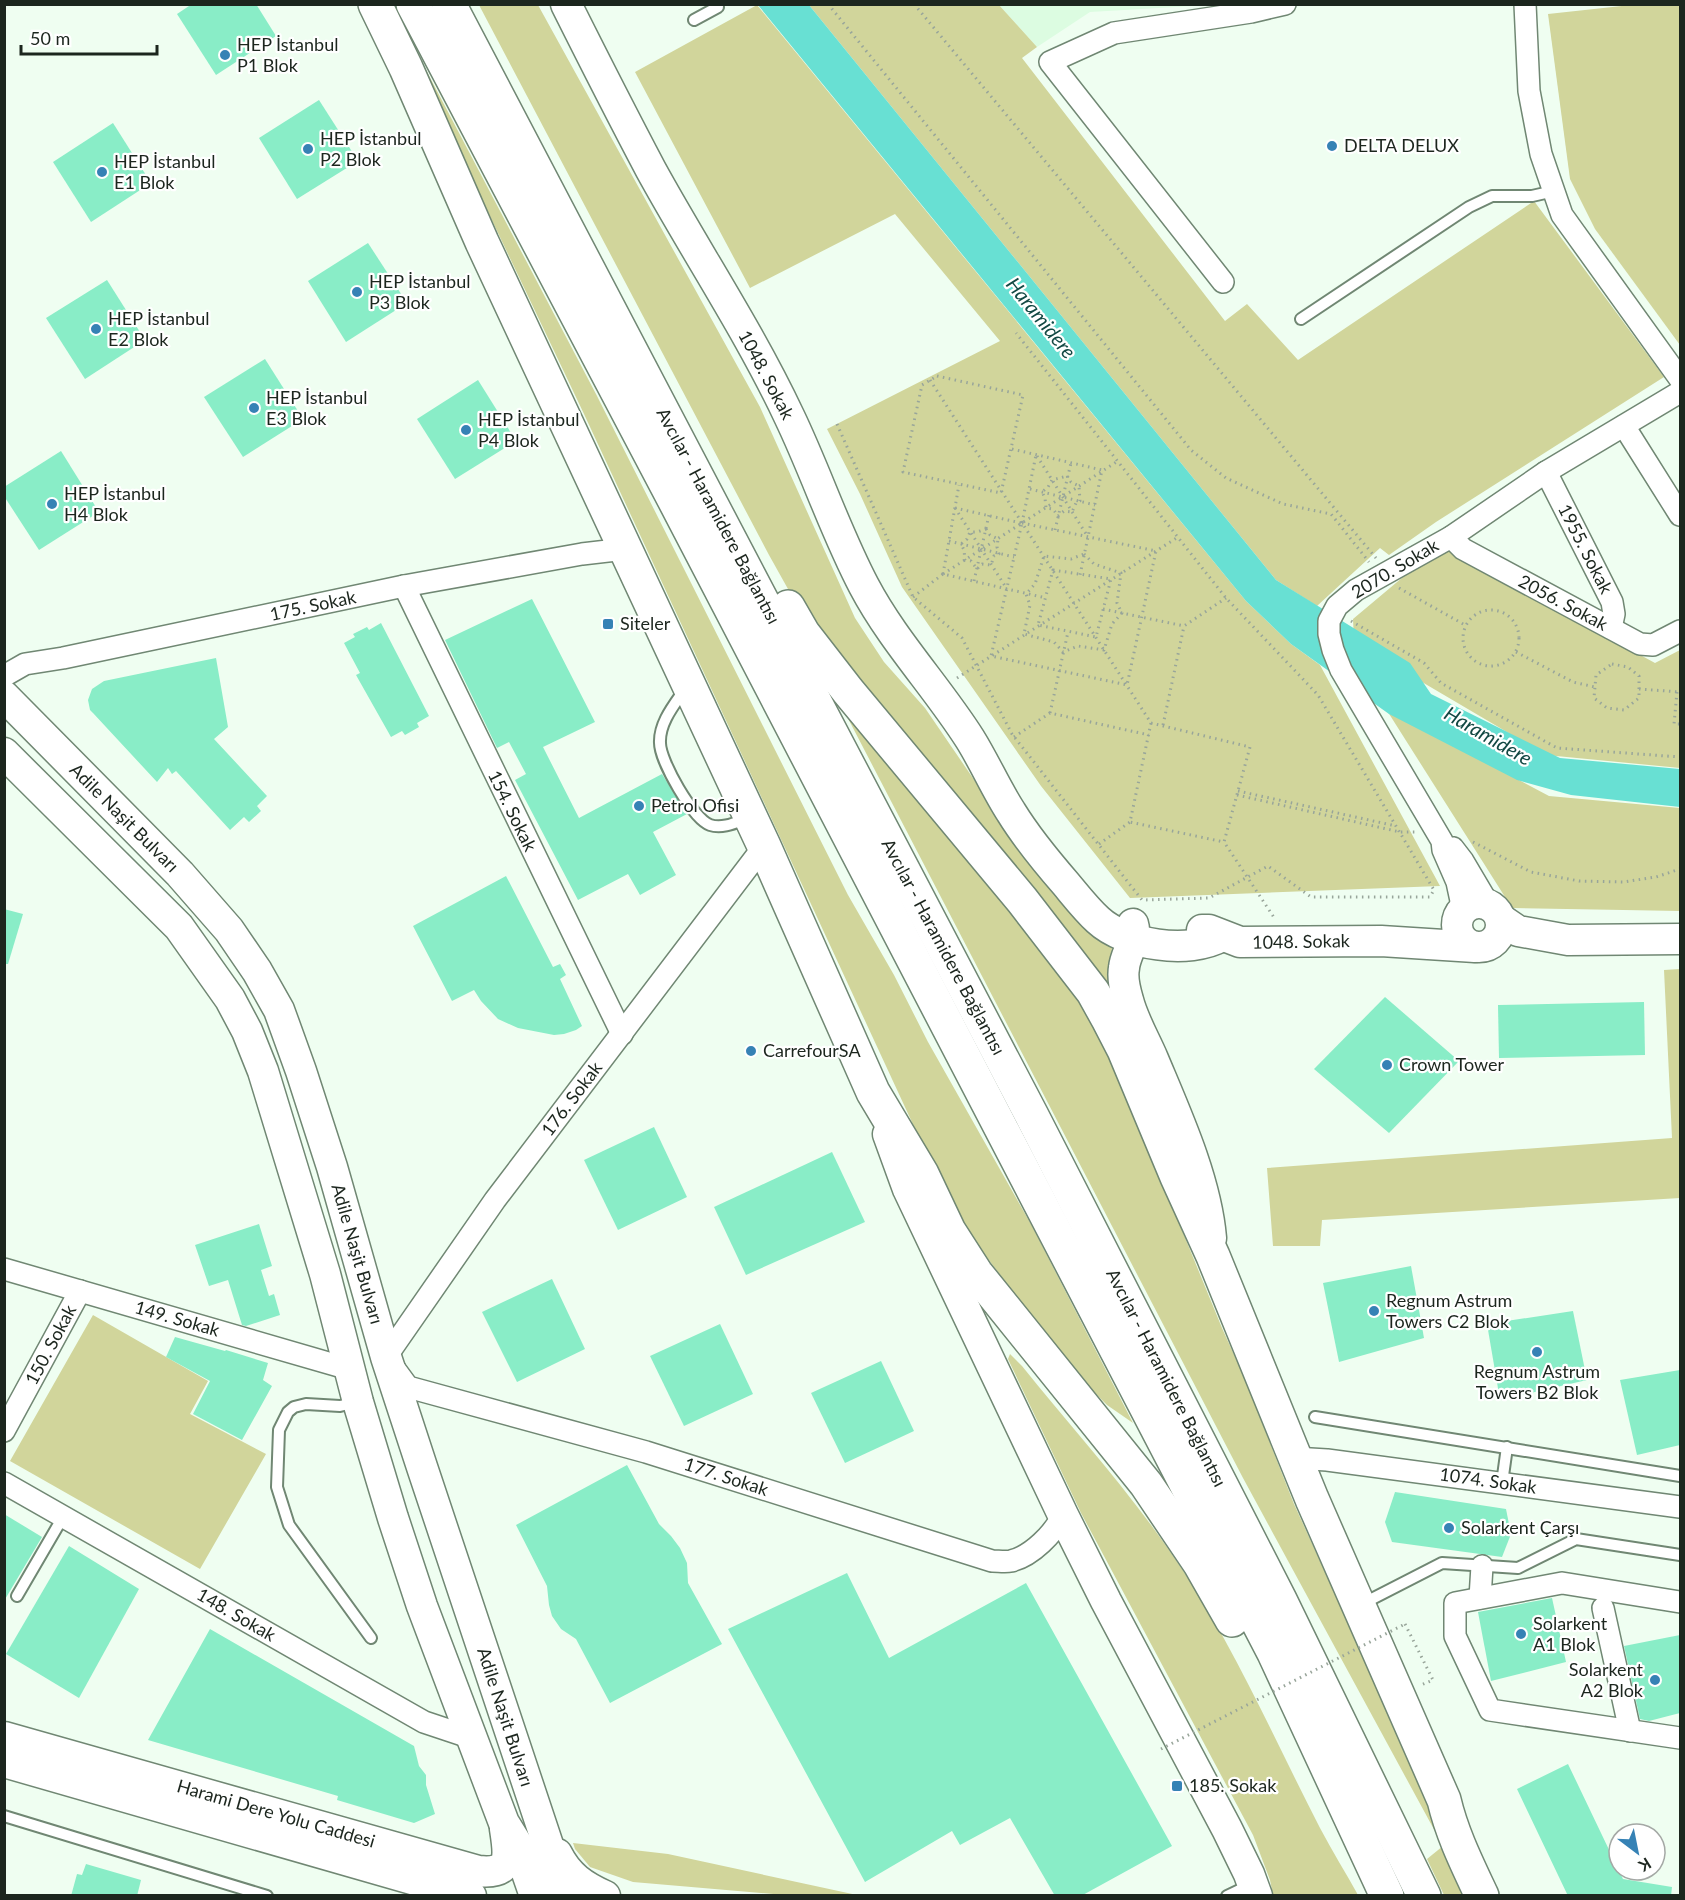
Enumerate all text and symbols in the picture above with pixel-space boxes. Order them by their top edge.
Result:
scale bar [21,18,158,56]
text: 50 m [30,27,70,49]
place label: HEP İstanbul P1 Blok [237,33,338,76]
marker: HEP İstanbul P1 Blok [218,48,232,62]
place label: HEP İstanbul P2 Blok [320,127,421,170]
place label: DELTA DELUX [1344,134,1459,156]
marker: DELTA DELUX [1325,139,1339,153]
marker: HEP İstanbul P2 Blok [301,142,315,156]
place label: HEP İstanbul E1 Blok [114,150,215,193]
marker: HEP İstanbul E1 Blok [95,165,109,179]
place label: HEP İstanbul P3 Blok [369,270,470,313]
water label: Haramidere [1002,272,1082,363]
marker: HEP İstanbul P3 Blok [350,285,364,299]
place label: HEP İstanbul E2 Blok [108,307,209,350]
marker: HEP İstanbul E2 Blok [89,322,103,336]
street label: 1048. Sokak [734,326,800,424]
place label: HEP İstanbul E3 Blok [266,386,367,429]
marker: HEP İstanbul E3 Blok [247,401,261,415]
street label: Avcılar - Haramidere Bağlantısı [652,404,785,627]
place label: HEP İstanbul P4 Blok [478,408,579,451]
marker: HEP İstanbul P4 Blok [459,423,473,437]
place label: HEP İstanbul H4 Blok [64,482,165,525]
marker: HEP İstanbul H4 Blok [45,497,59,511]
street label: 1955. Sokak [1554,500,1618,598]
street label: 2070. Sokak [1347,533,1443,603]
street label: 2056. Sokak [1515,569,1613,635]
street label: 175. Sokak [268,585,359,625]
place label: Siteler [620,612,671,634]
marker: Siteler [601,617,615,631]
water label: Haramidere [1440,700,1537,770]
street label: Adile Naşit Bulvarı [66,758,184,876]
street label: 154. Sokak [484,766,542,855]
place label: Petrol Ofisi [651,794,739,816]
marker: Petrol Ofisi [632,799,646,813]
street label: Avcılar - Haramidere Bağlantısı [877,835,1010,1058]
street label: 1048. Sokak [1252,929,1351,953]
place label: CarrefourSA [763,1039,861,1061]
marker: CarrefourSA [744,1044,758,1058]
place label: Crown Tower [1399,1053,1504,1075]
street label: 176. Sokak [536,1056,607,1140]
marker: Crown Tower [1380,1058,1394,1072]
street label: Adile Naşit Bulvarı [327,1181,389,1326]
street label: Avcılar - Haramidere Bağlantısı [1102,1265,1232,1490]
place label: Regnum Astrum Towers C2 Blok [1386,1289,1512,1332]
street label: 149. Sokak [132,1295,223,1341]
street label: 150. Sokak [20,1300,81,1388]
marker: Regnum Astrum Towers C2 Blok [1367,1304,1381,1318]
marker: Regnum Astrum Towers B2 Blok [1530,1345,1544,1359]
place label: Regnum Astrum Towers B2 Blok [1474,1360,1600,1403]
street label: 177. Sokak [681,1452,772,1500]
street label: 1074. Sokak [1438,1462,1539,1498]
place label: Solarkent Çarşı [1461,1516,1579,1538]
marker: Solarkent Çarşı [1442,1521,1456,1535]
street label: 148. Sokak [193,1583,281,1646]
place label: Solarkent A1 Blok [1533,1612,1608,1655]
marker: Solarkent A1 Blok [1514,1627,1528,1641]
street label: Adile Naşit Bulvarı [473,1644,539,1789]
place label: Solarkent A2 Blok [1569,1658,1644,1701]
marker: Solarkent A2 Blok [1648,1673,1662,1687]
street label: Harami Dere Yolu Caddesi [175,1774,378,1852]
place label: 185. Sokak [1189,1774,1277,1796]
marker: 185. Sokak [1170,1779,1184,1793]
north arrow [1607,1822,1667,1882]
text: K [1635,1854,1655,1877]

